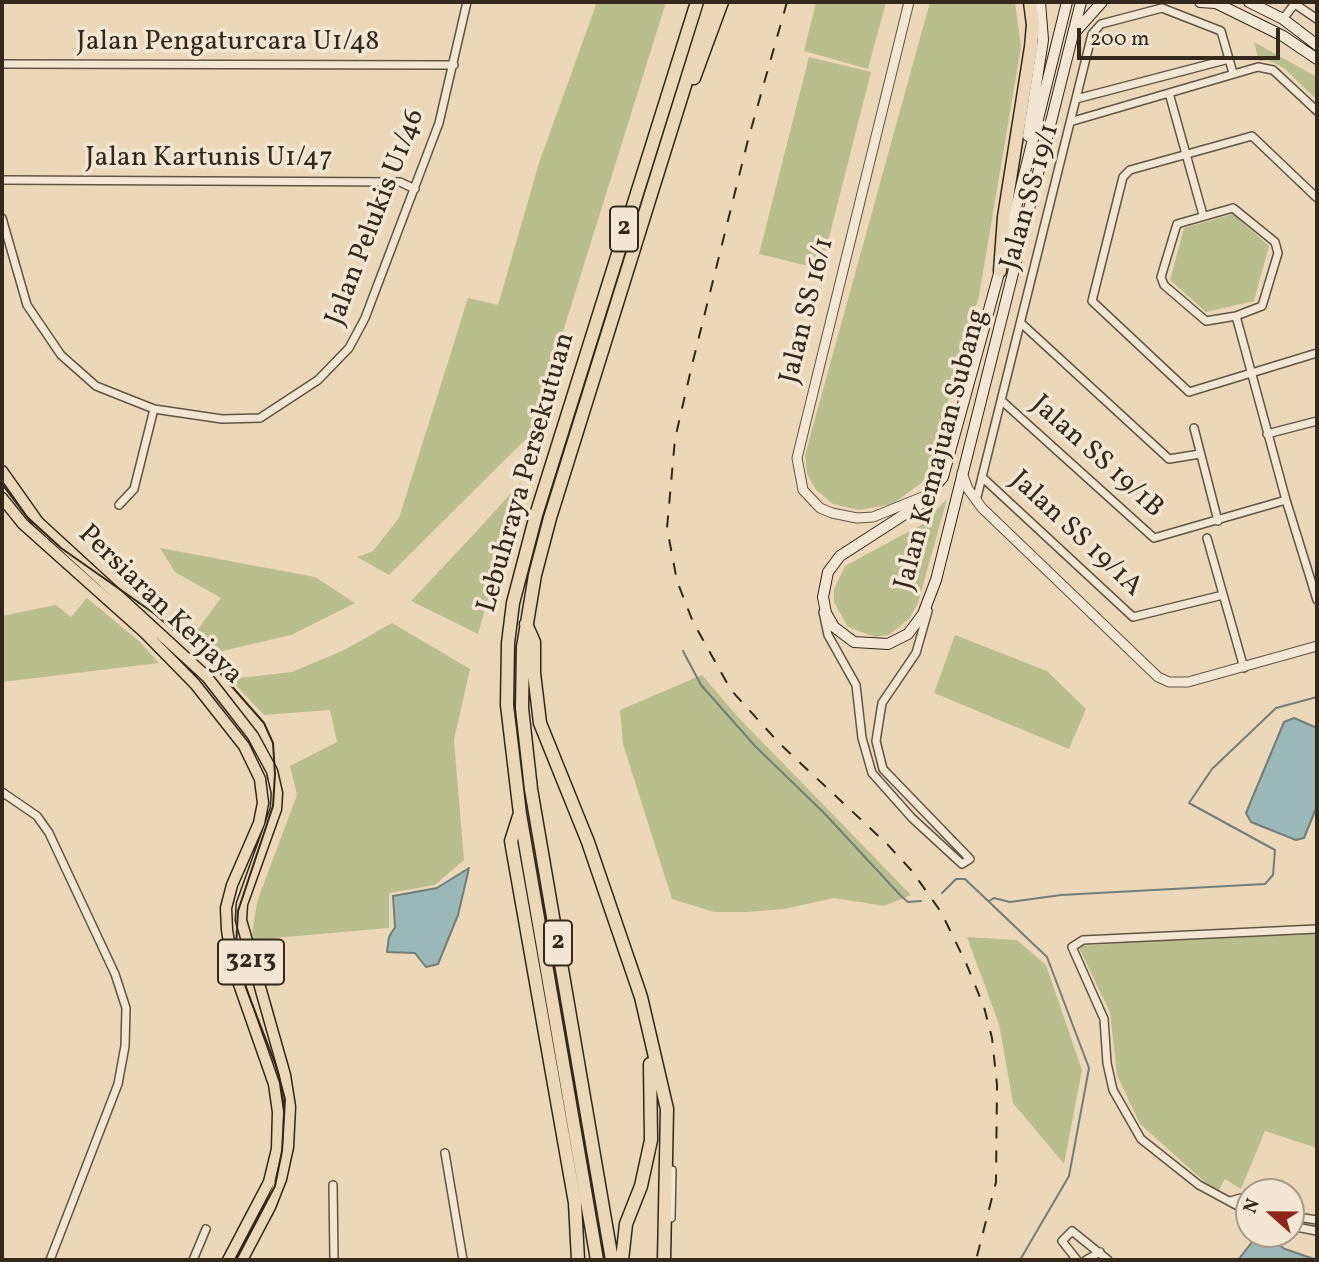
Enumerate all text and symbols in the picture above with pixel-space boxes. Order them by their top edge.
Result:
scale bar [1081,14,1284,58]
text: 200 m [1090,25,1150,54]
street label: Jalan Pengaturcara U1/48 [76,27,380,61]
street label: Jalan Pelukis U1/46 [320,105,434,331]
street label: Jalan SS 19/1 [995,120,1069,274]
street label: Jalan Kartunis U1/47 [85,143,333,177]
road number: 2 [610,206,638,252]
street label: Jalan SS 16/1 [775,234,843,388]
street label: Jalan Kemajuan Subang [889,306,997,594]
street label: Lebuhraya Persekutuan [472,329,584,617]
street label: Jalan SS 19/1B [1023,390,1169,526]
street label: Jalan SS 19/1A [1002,465,1148,605]
street label: Persiaran Kerjaya [70,519,248,693]
road number: 2 [544,920,572,966]
road number: 3213 [218,939,284,984]
north arrow [1235,1178,1305,1248]
text: N [1238,1195,1267,1217]

